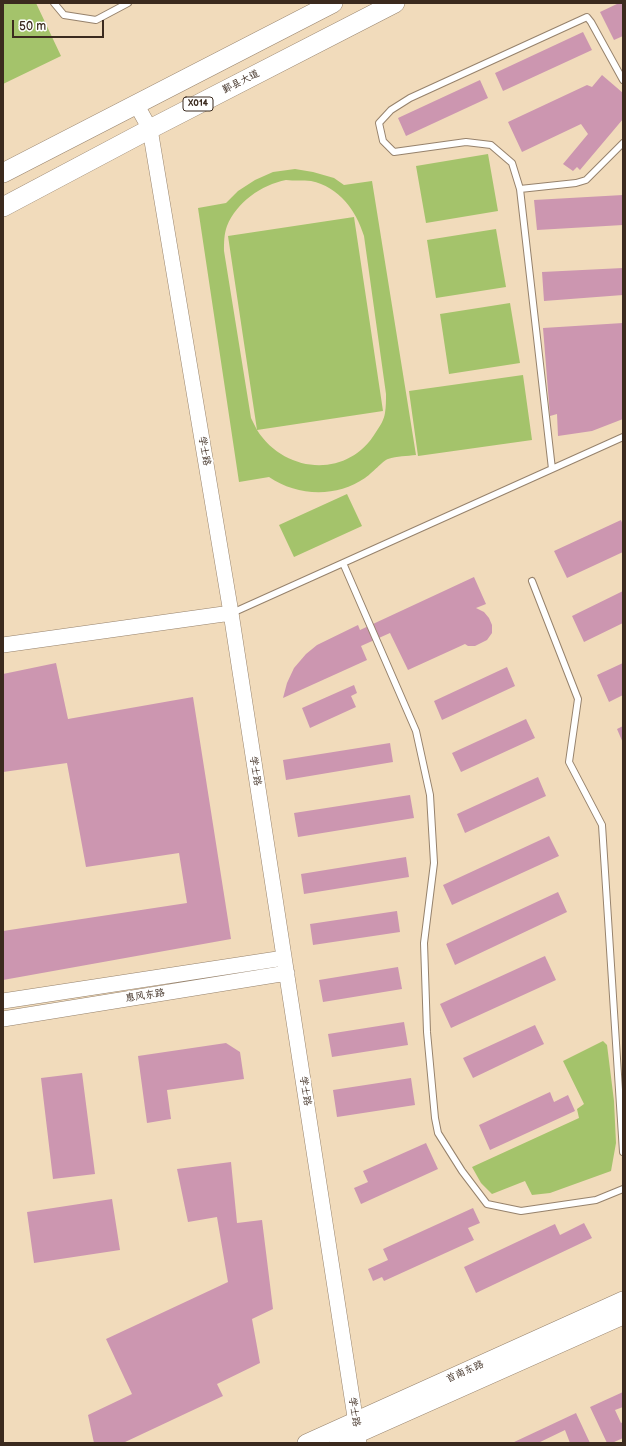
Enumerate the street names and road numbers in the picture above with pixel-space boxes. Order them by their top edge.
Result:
street label: 鄞县大道 [220,68,262,96]
road number: X014 [183,97,213,111]
street label: 学士路 [195,435,213,467]
street label: 学士路 [247,755,263,787]
street label: 惠风东路 [124,987,166,1005]
street label: 学士路 [297,1075,313,1107]
street label: 首南东路 [444,1358,486,1386]
street label: 学士路 [346,1396,362,1428]

